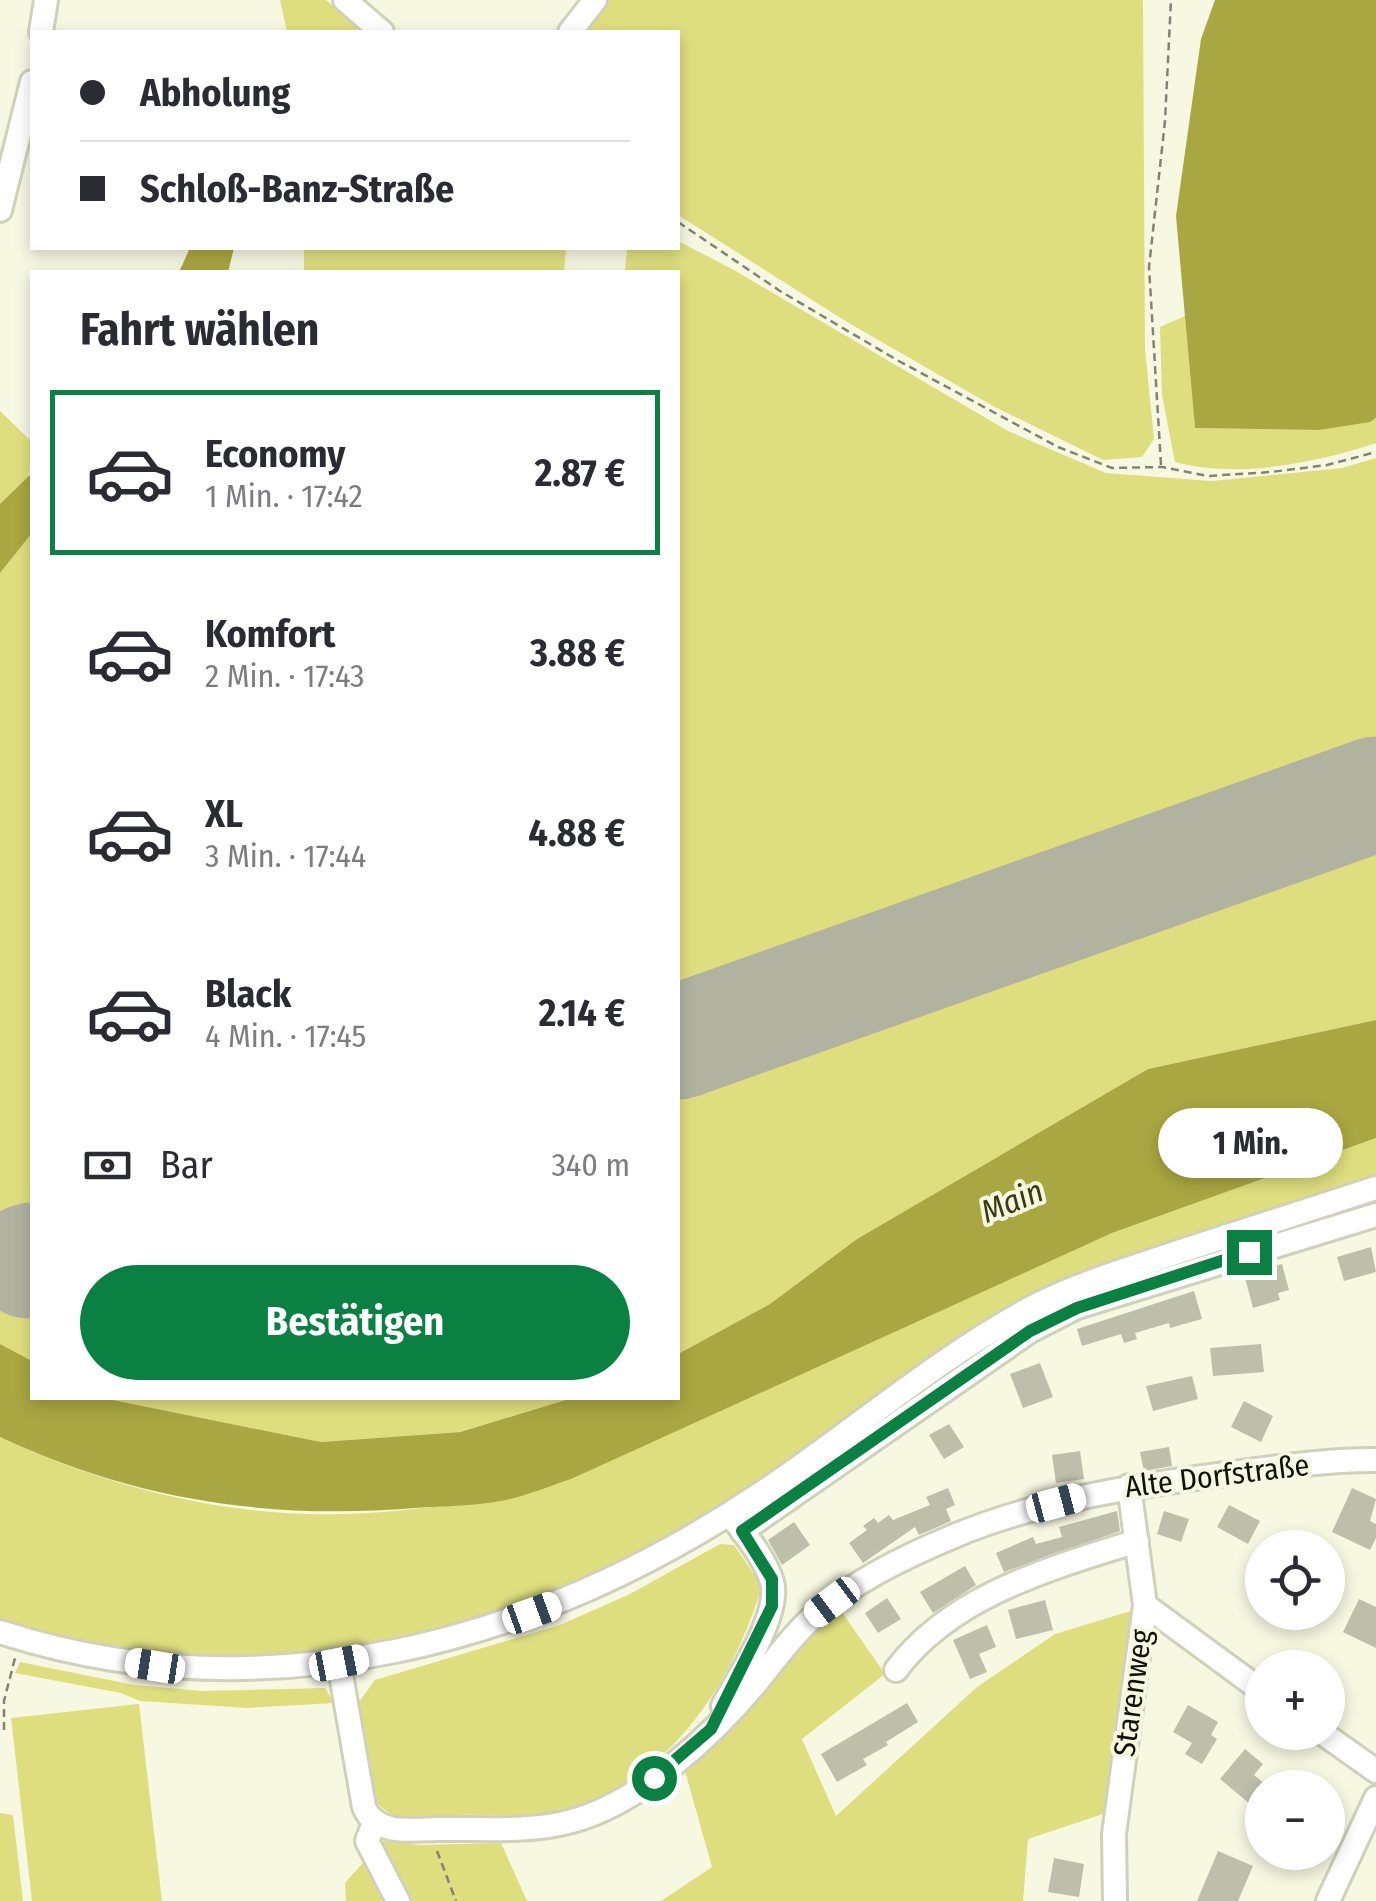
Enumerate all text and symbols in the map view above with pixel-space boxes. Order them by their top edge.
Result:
text: Abholung [140,70,290,116]
text: Schloß-Banz-Straße [140,166,454,212]
text: Fahrt wählen [80,303,319,357]
icon: car [85,428,175,518]
text: Economy [205,431,345,477]
text: 2.87 € [535,450,625,496]
text: 1 Min. · 17:42 [205,477,363,515]
icon: car [85,608,175,698]
text: Komfort [205,611,335,657]
text: 3.88 € [530,630,625,676]
text: 2 Min. · 17:43 [205,657,364,695]
icon: car [85,788,175,878]
text: XL [205,791,243,837]
text: 4.88 € [528,810,625,856]
text: 3 Min. · 17:44 [205,837,366,875]
icon: car [85,968,175,1058]
text: Black [205,971,291,1017]
text: 2.14 € [539,990,625,1036]
text: 4 Min. · 17:45 [205,1017,366,1055]
callout: 1 Min. [1156,1107,1342,1177]
text: 1 Min. [1213,1124,1288,1162]
icon: cash [80,1138,135,1193]
text: Bar [160,1142,213,1188]
text: 340 m [551,1146,630,1184]
water label: Main [975,1171,1049,1231]
route end [1227,1230,1272,1275]
button: Bestätigen [80,1265,630,1380]
street label: Alte Dorfstraße [1123,1447,1311,1505]
car [1023,1481,1089,1525]
map controls [1245,1530,1345,1870]
button: locate [1245,1530,1345,1630]
car [799,1572,865,1632]
car [499,1589,565,1637]
street label: Starenweg [1106,1626,1160,1759]
car [307,1643,371,1683]
car [123,1646,187,1686]
button: + [1245,1650,1345,1750]
route start [632,1756,677,1801]
button: − [1245,1770,1345,1870]

